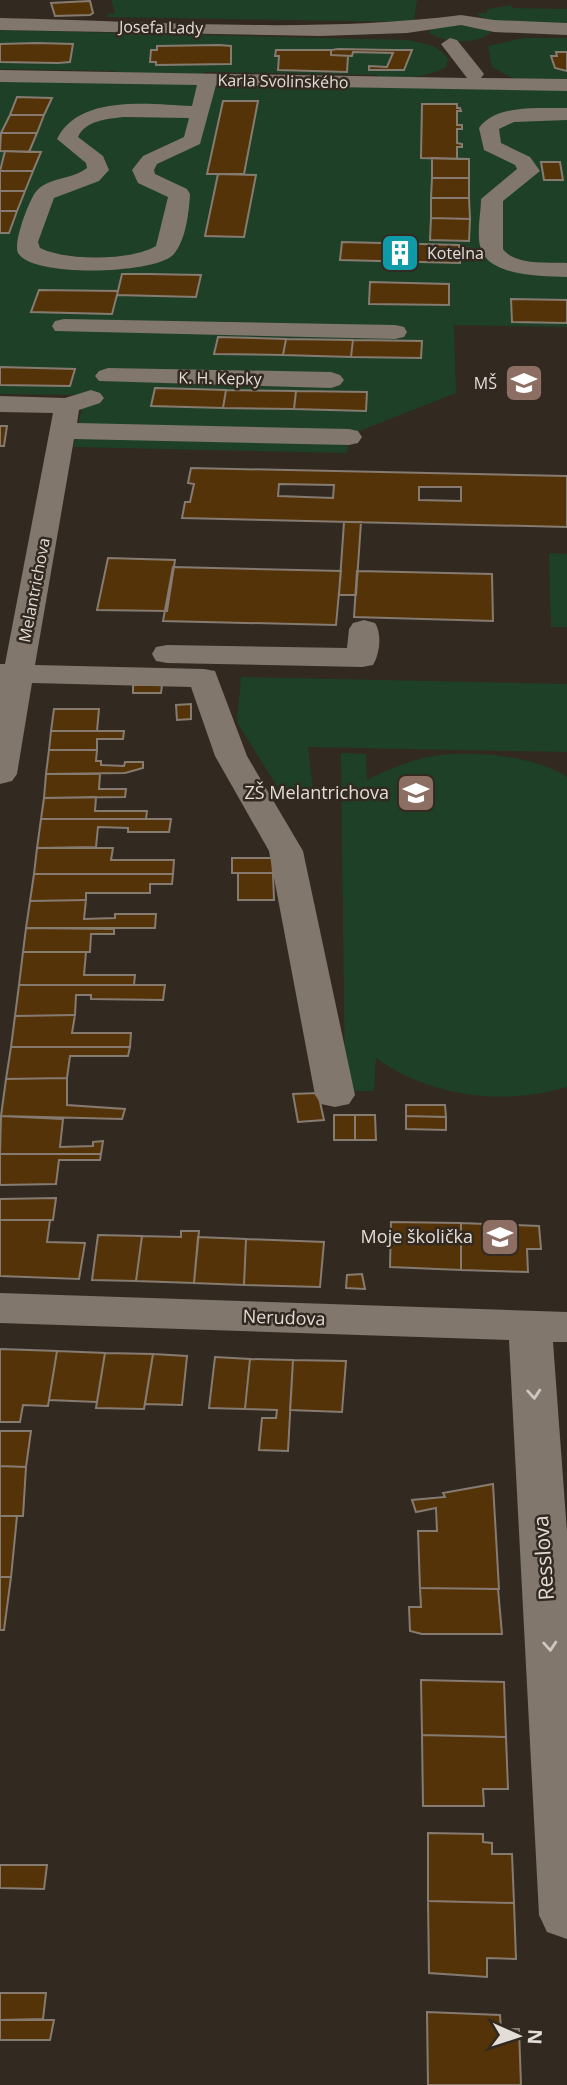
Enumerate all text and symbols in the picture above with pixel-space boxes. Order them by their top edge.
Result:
street label: Josefa Lady [117,15,204,39]
street label: Karla Svolinského [217,69,349,93]
building icon: Kotelna [379,232,421,274]
place label: Kotelna [427,242,484,264]
school or university icon: MŠ [503,362,545,404]
street label: K. H. Kepky [178,366,263,390]
place label: MŠ [474,372,497,394]
street label: Melantrichova [13,536,55,644]
school or university icon: ZŠ Melantrichova [395,772,437,814]
place label: ZŠ Melantrichova [244,780,389,804]
school or university icon: Moje školička [479,1216,521,1258]
place label: Moje školička [361,1224,473,1248]
street label: Nerudova [242,1304,326,1330]
one-way arrow [526,1389,541,1400]
street label: Resslova [526,1515,560,1601]
one-way arrow [542,1641,557,1652]
north arrow [483,2001,553,2071]
text: N [522,2028,548,2045]

